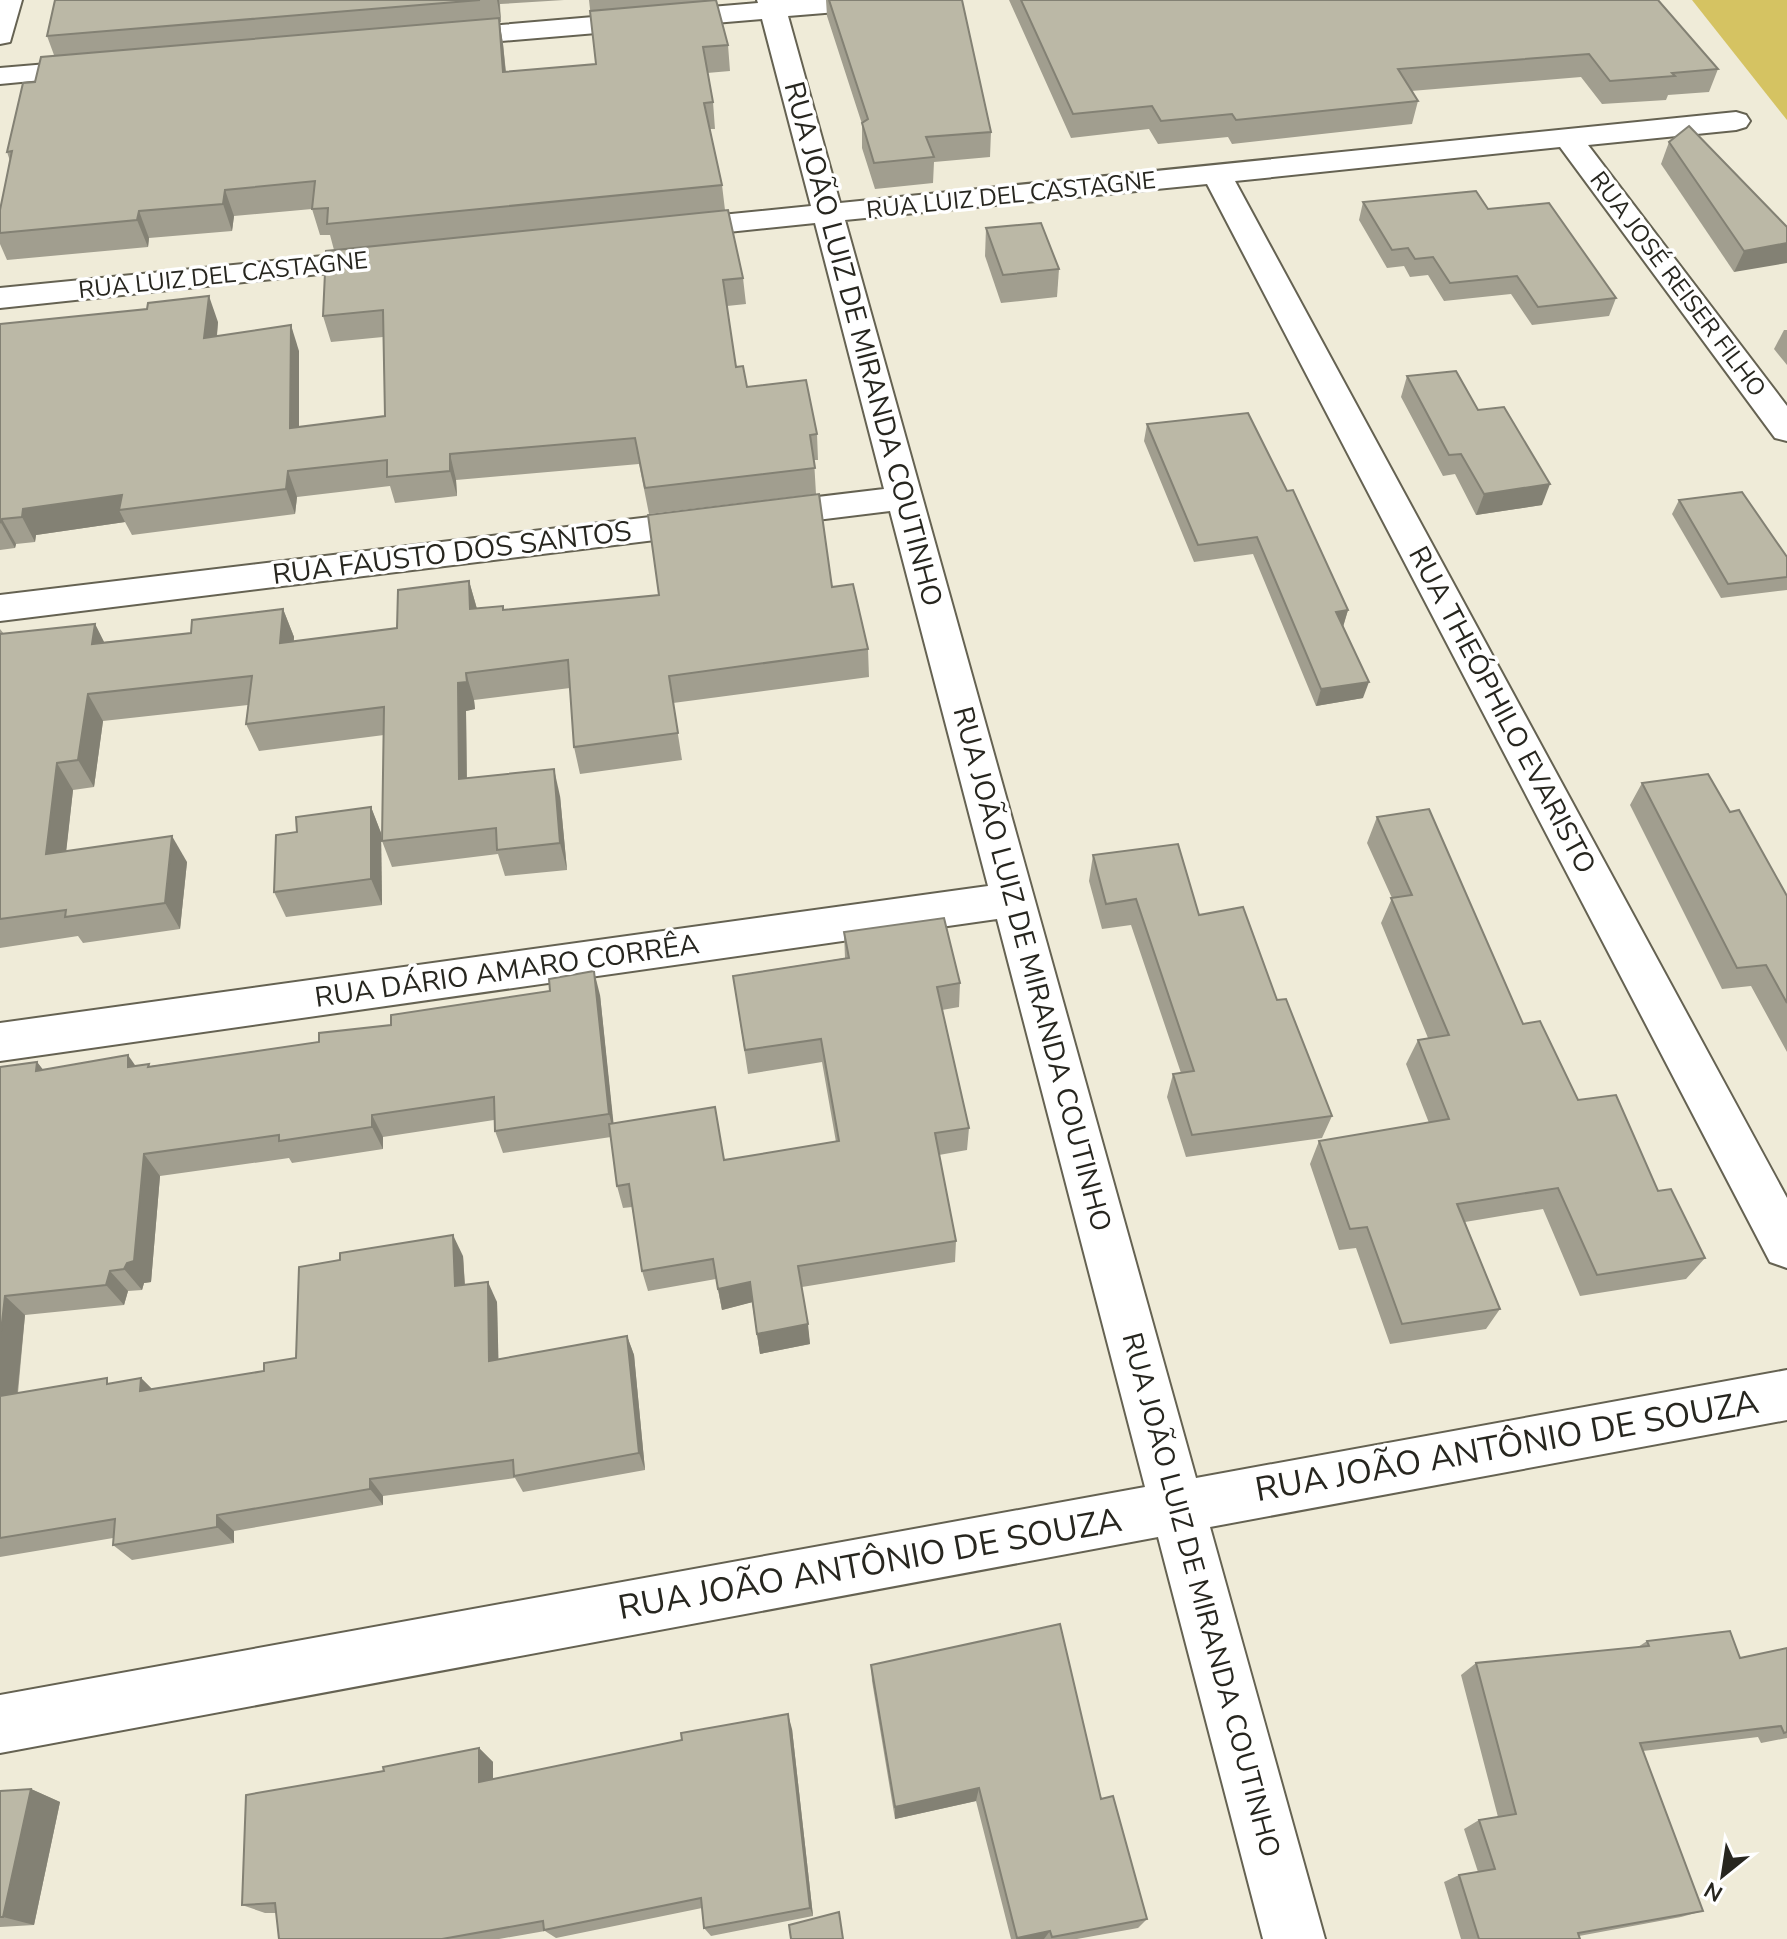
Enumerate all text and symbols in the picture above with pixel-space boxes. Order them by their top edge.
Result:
street label: RUA JOÃO LUIZ DE MIRANDA COUTINHO [775,77,951,611]
street label: RUA LUIZ DEL CASTAGNE [865,164,1157,226]
street label: RUA JOSÉ REISER FILHO [1583,165,1773,403]
street label: RUA LUIZ DEL CASTAGNE [77,244,369,306]
street label: RUA FAUSTO DOS SANTOS [270,512,634,594]
street label: RUA THEÓPHILO EVARISTO [1399,540,1605,880]
street label: RUA JOÃO LUIZ DE MIRANDA COUTINHO [944,702,1120,1236]
street label: RUA DÁRIO AMARO CORRÊA [312,925,702,1017]
street label: RUA JOÃO LUIZ DE MIRANDA COUTINHO [1113,1328,1289,1862]
street label: RUA JOÃO ANTÔNIO DE SOUZA [1252,1379,1763,1513]
street label: RUA JOÃO ANTÔNIO DE SOUZA [615,1497,1126,1631]
north arrow [1683,1835,1763,1915]
text: N [1699,1874,1728,1909]

